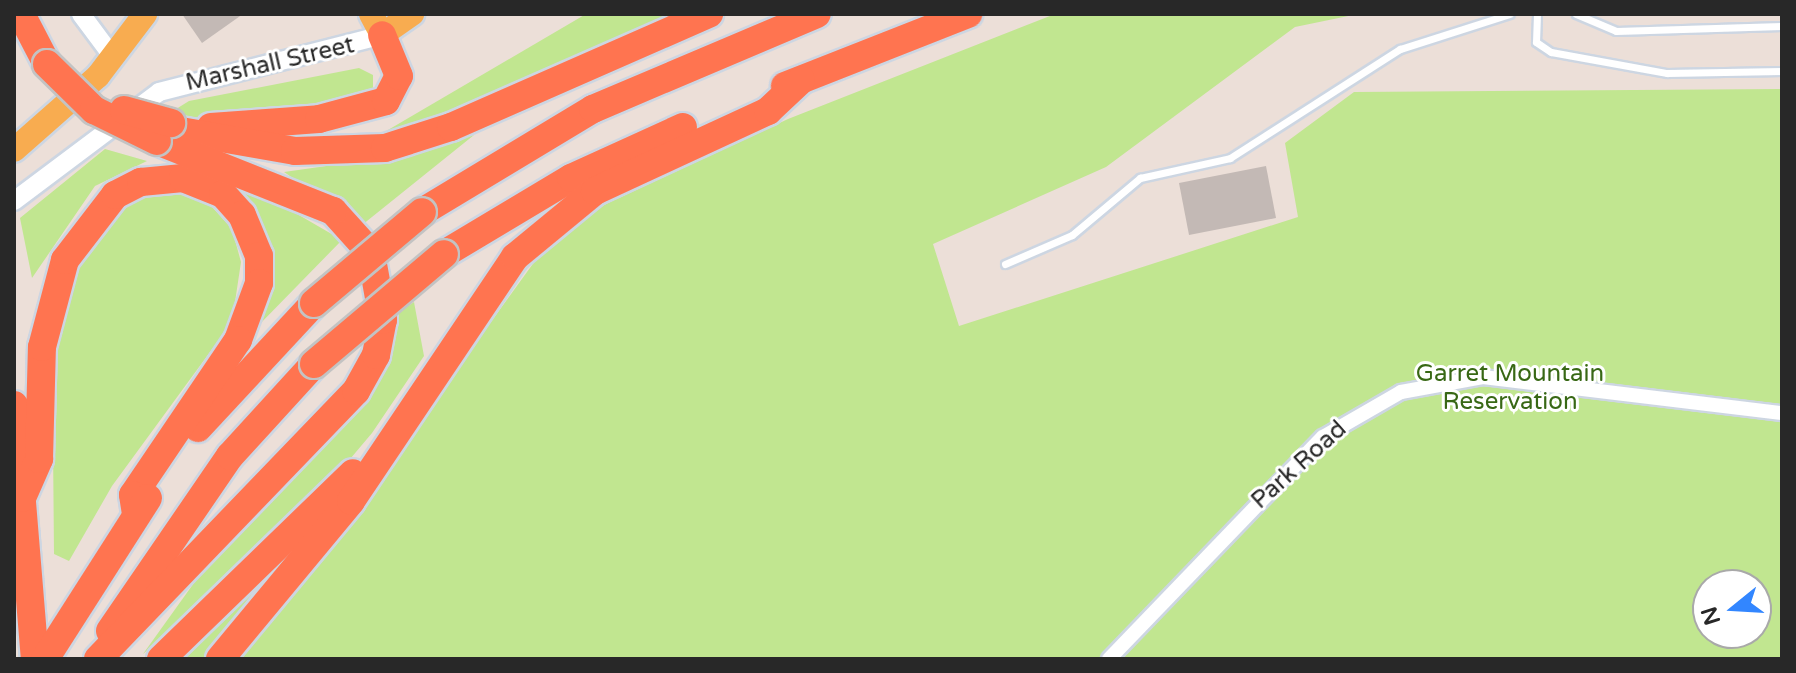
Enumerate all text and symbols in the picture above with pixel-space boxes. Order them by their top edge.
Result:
street label: Marshall Street [183,31,357,97]
park label: Garret Mountain Reservation [1416,360,1604,416]
street label: Park Road [1246,415,1352,515]
north arrow [1692,569,1772,649]
text: N [1696,603,1726,628]

